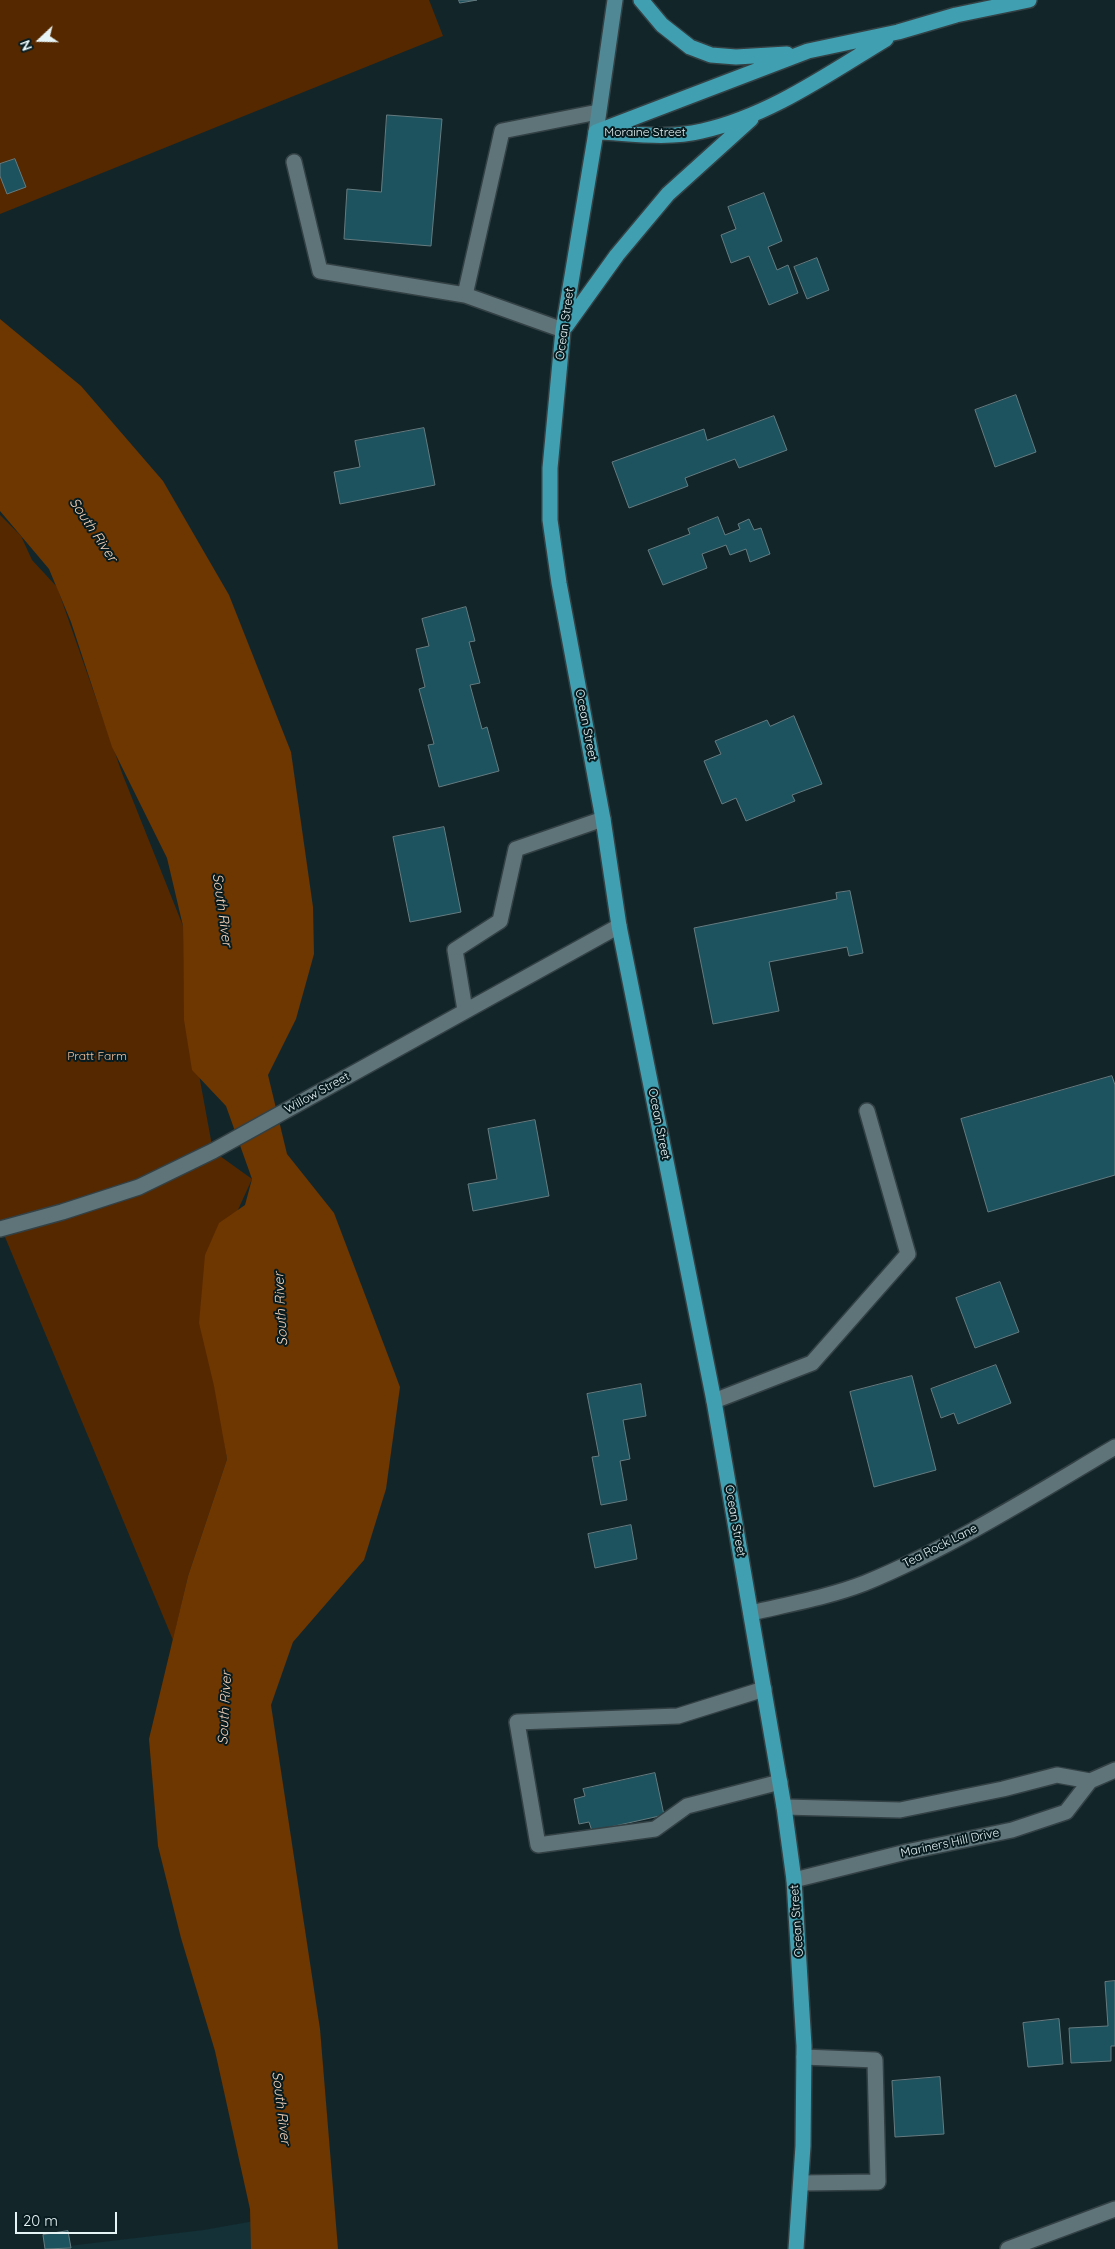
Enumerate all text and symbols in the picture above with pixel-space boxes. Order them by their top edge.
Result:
north arrow [15,15,65,65]
text: N [16,37,36,53]
street label: Moraine Street [604,125,686,139]
street label: Ocean Street [553,287,577,361]
water label: South River [65,495,121,565]
street label: Ocean Street [572,688,600,762]
water label: South River [209,872,235,948]
park label: Pratt Farm [67,1049,127,1063]
street label: Willow Street [282,1069,352,1117]
street label: Ocean Street [645,1087,673,1161]
water label: South River [271,1272,291,1346]
street label: Ocean Street [722,1484,748,1558]
street label: Tea Rock Lane [900,1521,980,1571]
water label: South River [215,1671,235,1745]
street label: Mariners Hill Drive [899,1826,1001,1860]
street label: Ocean Street [787,1884,807,1958]
water label: South River [268,2070,294,2146]
scale bar [18,2202,120,2234]
text: 20 m [23,2211,58,2230]

